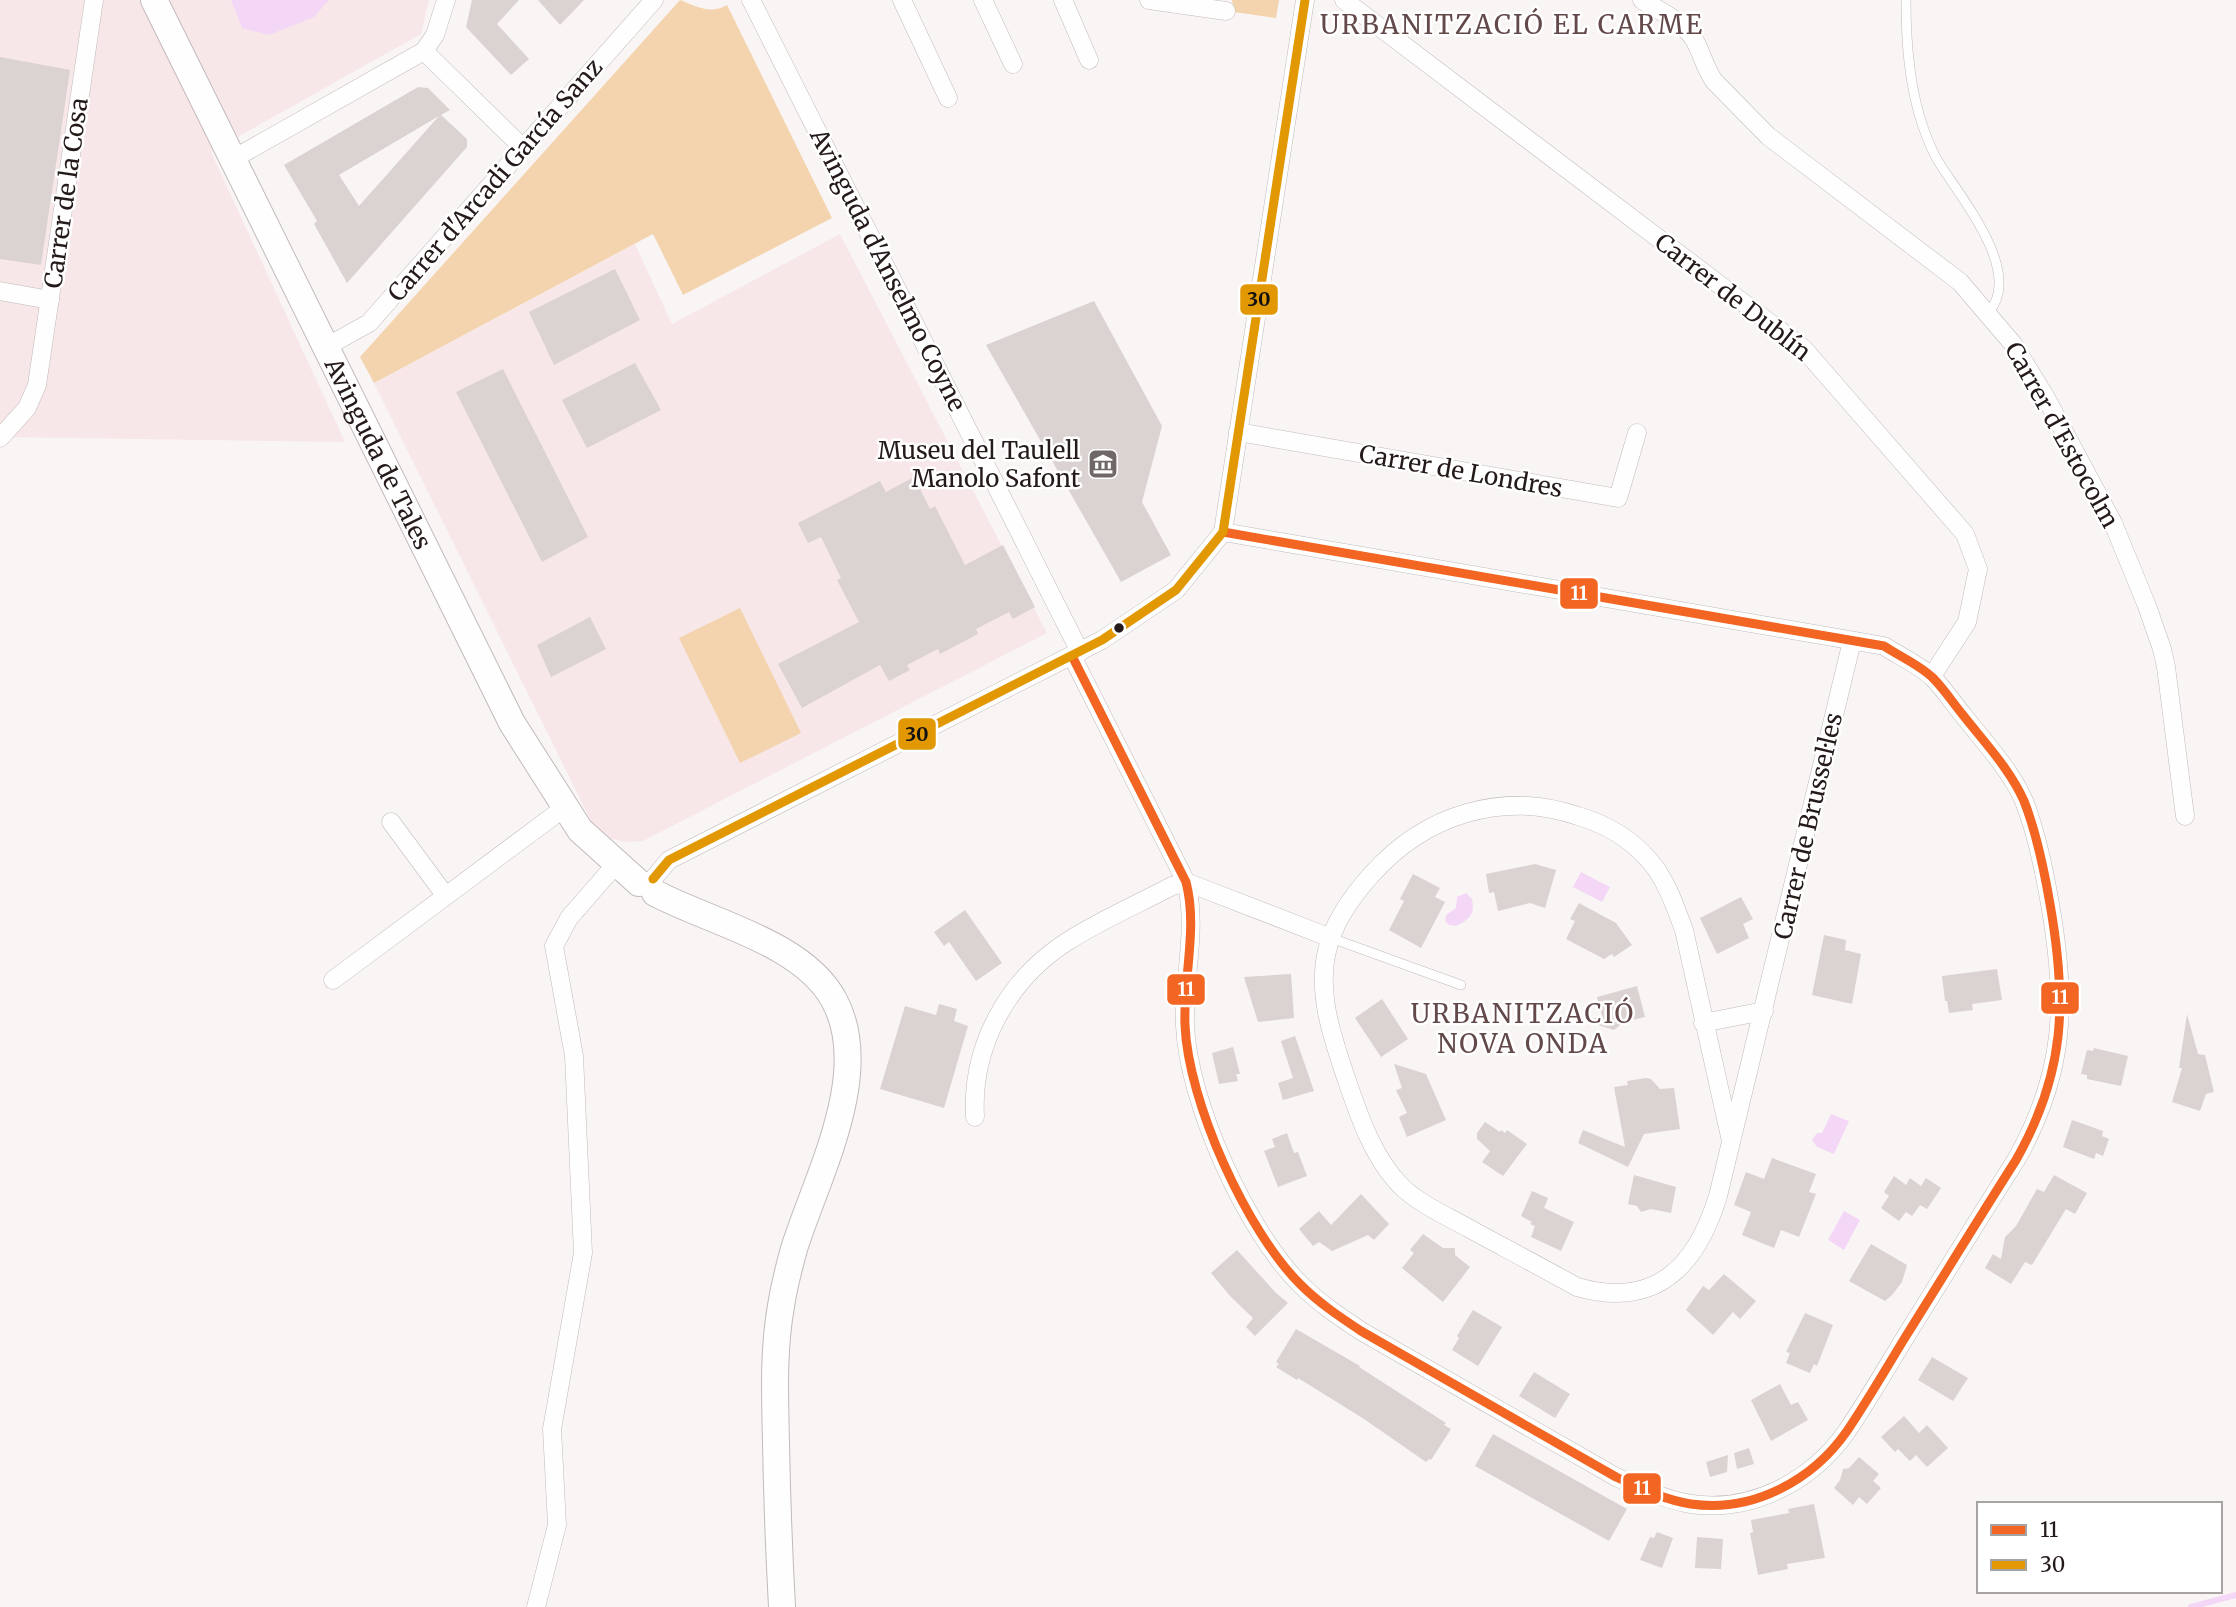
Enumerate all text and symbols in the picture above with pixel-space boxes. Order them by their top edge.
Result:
district label: URBANITZACIÓ EL CARME [1320,7,1704,41]
street label: Carrer d'Arcadi García Sanz [381,52,609,308]
street label: Carrer de la Cosa [37,96,95,290]
street label: Avinguda d'Anselmo Coyne [803,123,973,416]
street label: Carrer de Dublín [1649,226,1817,368]
line badge: 30 [1239,283,1279,316]
text: 30 [1247,287,1271,311]
street label: Carrer d'Estocolm [1998,337,2126,533]
street label: Avinguda de Tales [318,352,439,554]
place label: Museu del Taulell Manolo Safont [878,435,1081,494]
street label: Carrer de Londres [1357,438,1565,504]
museum icon: Museu del Taulell Manolo Safont [1086,447,1120,481]
line badge: 11 [1559,577,1599,610]
text: 11 [1570,581,1588,605]
unlabelled marker [1112,621,1126,635]
street label: Carrer de Brussel·les [1767,710,1849,942]
line badge: 30 [897,717,937,751]
text: 30 [905,722,929,746]
line badge: 11 [1166,973,1206,1006]
text: 11 [1177,977,1195,1001]
line badge: 11 [2040,981,2080,1015]
text: 11 [2051,985,2069,1009]
district label: URBANITZACIÓ NOVA ONDA [1411,996,1635,1060]
line badge: 11 [1622,1472,1662,1505]
text: 11 [1633,1476,1651,1500]
legend [1977,1502,2222,1593]
text: 11 [2040,1516,2058,1543]
text: 30 [2040,1551,2065,1578]

